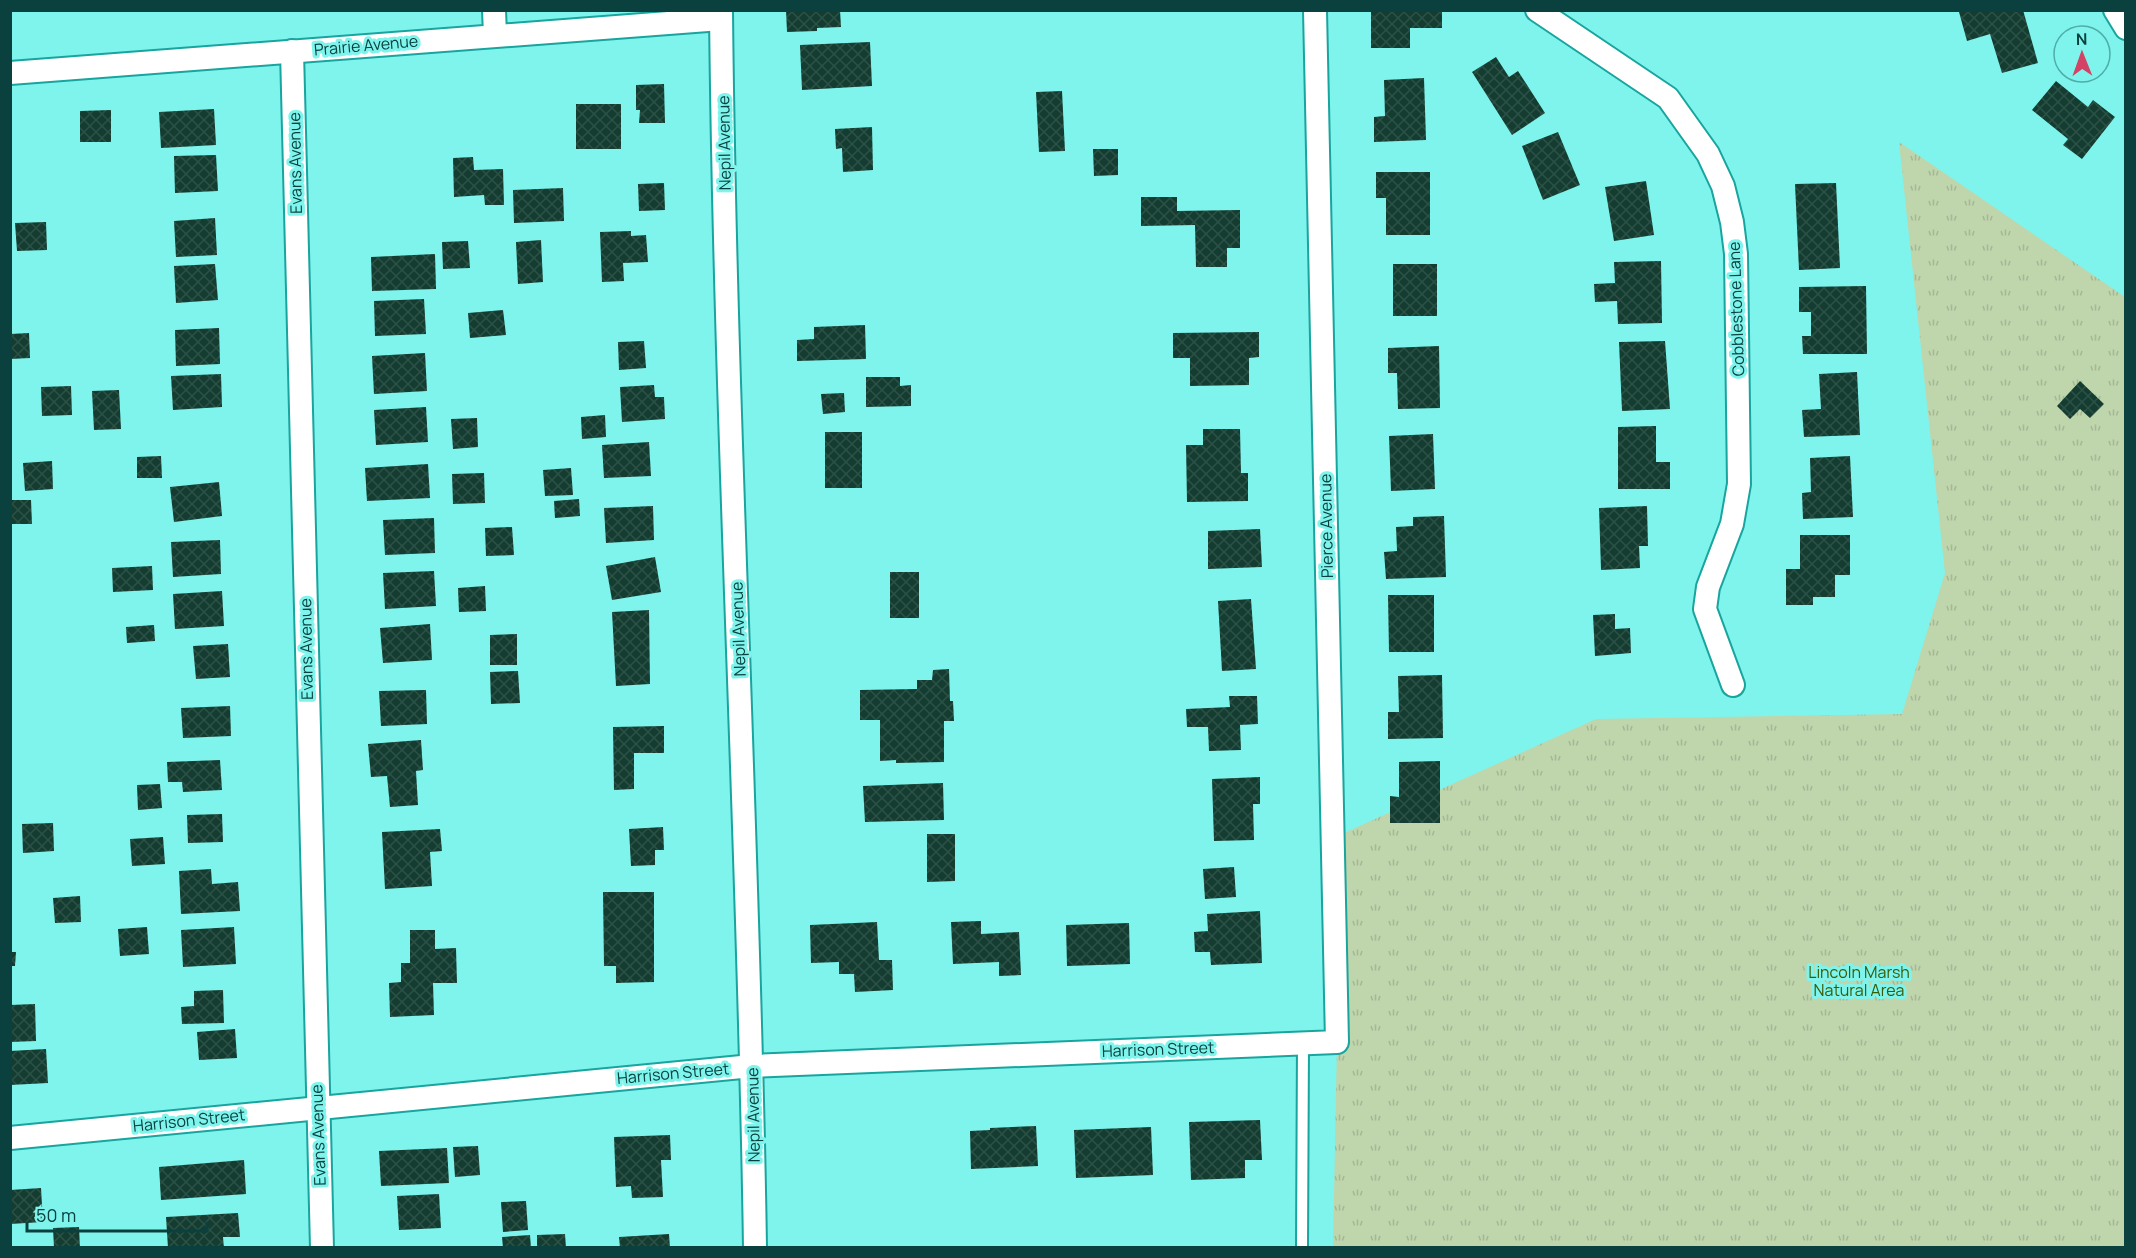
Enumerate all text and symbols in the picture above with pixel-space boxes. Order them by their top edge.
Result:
north arrow [2052,24,2112,84]
text: N [2076,28,2088,50]
street label: Prairie Avenue [313,29,419,61]
street label: Nepil Avenue [712,95,736,191]
street label: Evans Avenue [283,112,307,214]
street label: Cobblestone Lane [1723,241,1749,377]
street label: Pierce Avenue [1314,474,1338,578]
street label: Nepil Avenue [725,581,751,677]
street label: Evans Avenue [294,598,318,700]
park label: Lincoln Marsh Natural Area [1808,961,1910,1001]
street label: Harrison Street [1101,1036,1215,1062]
street label: Harrison Street [616,1057,730,1089]
street label: Nepil Avenue [741,1067,765,1163]
street label: Evans Avenue [305,1084,331,1186]
street label: Harrison Street [132,1103,246,1137]
scale bar [27,1195,207,1233]
text: 50 m [36,1203,76,1227]

